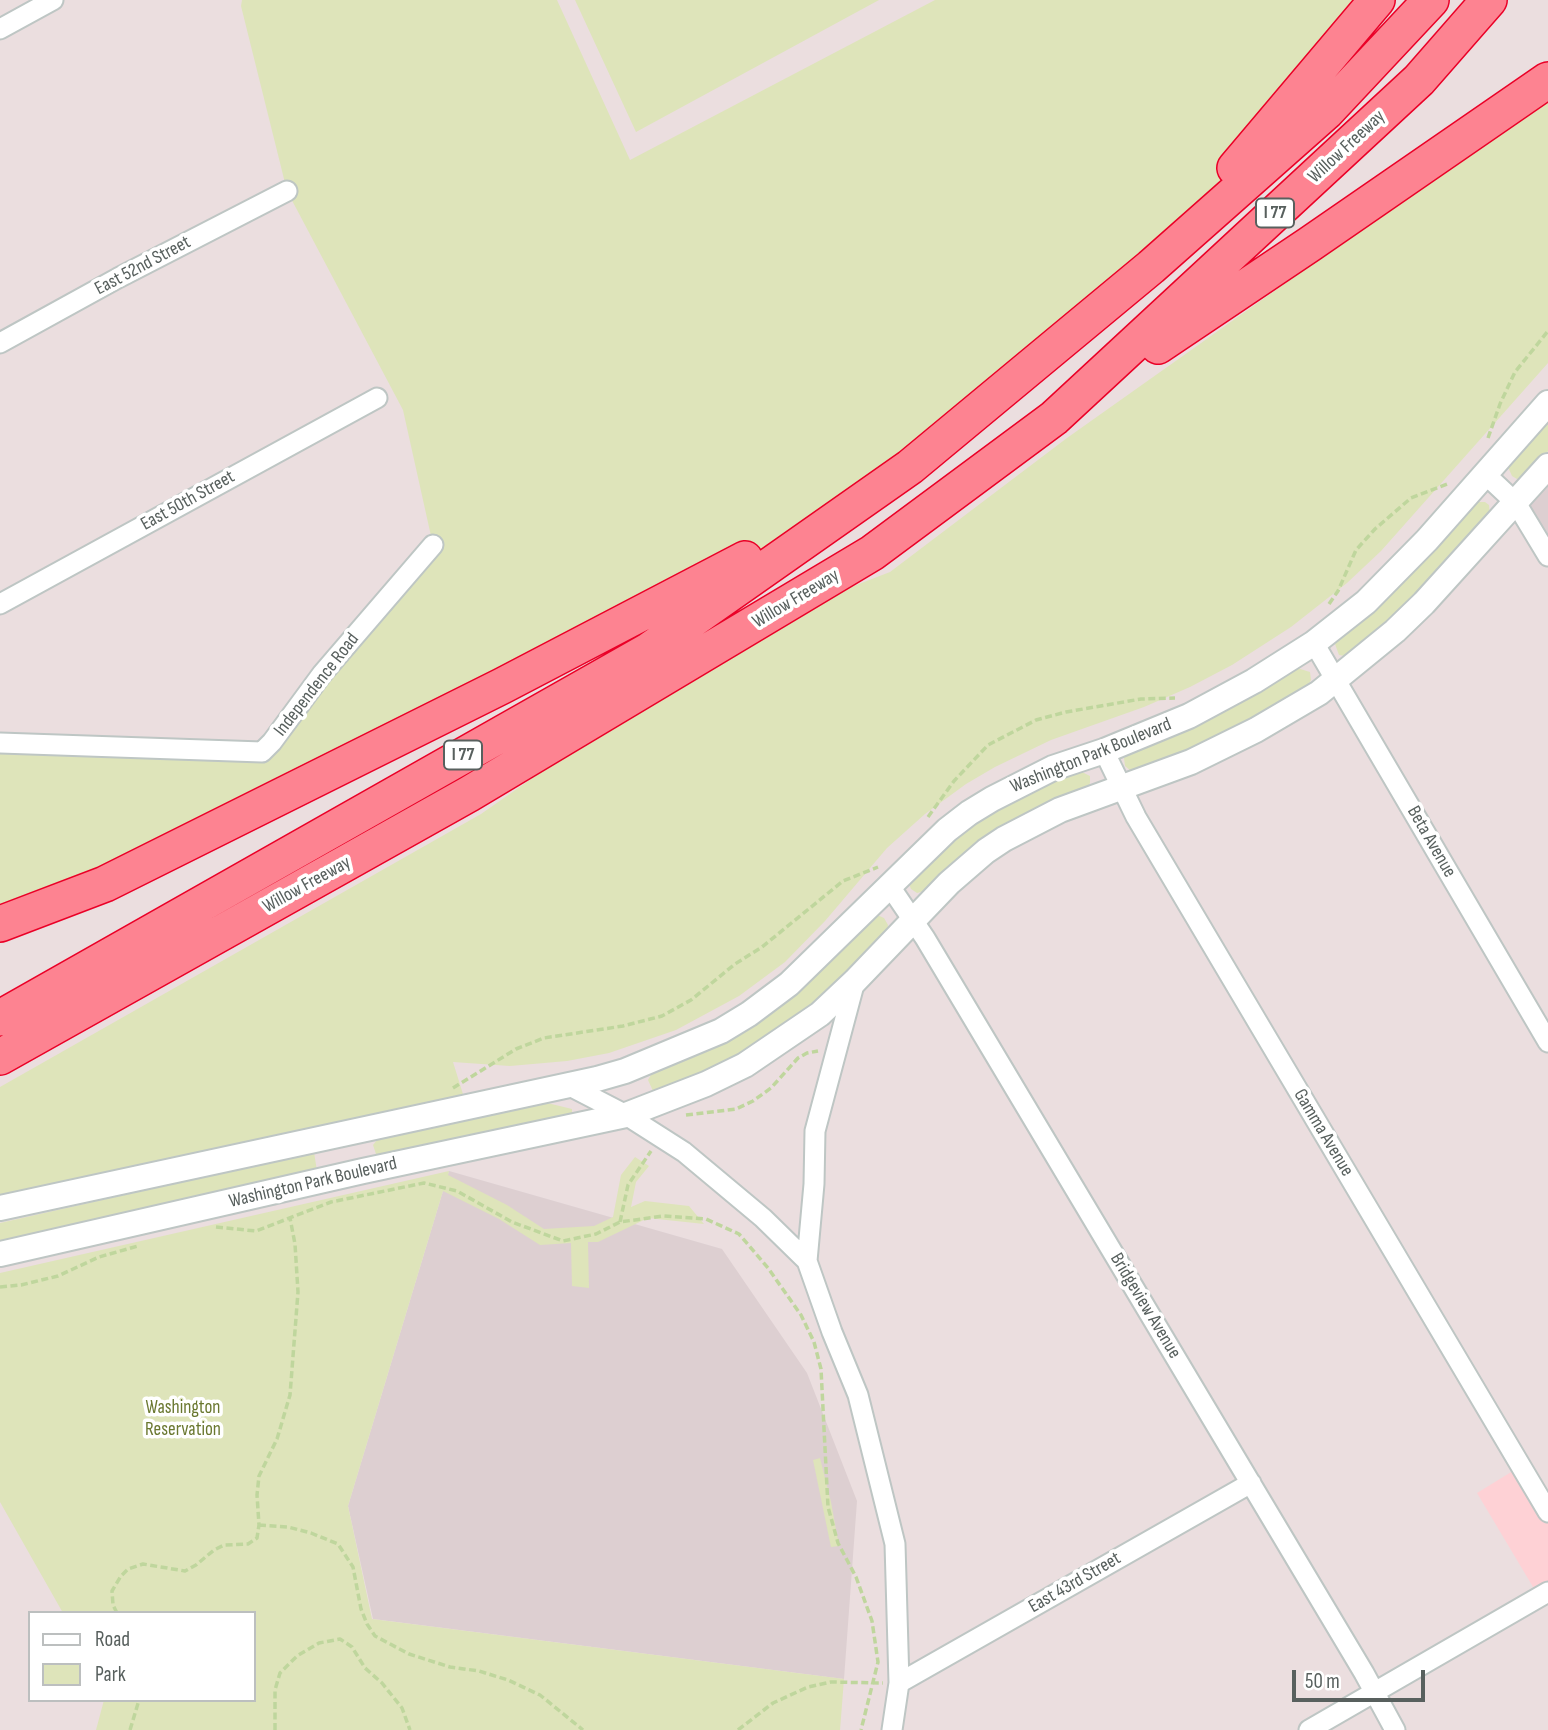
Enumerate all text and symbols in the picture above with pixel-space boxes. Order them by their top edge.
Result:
street label: Willow Freeway [1304,106,1390,188]
road number: I 77 [1256,198,1294,228]
street label: East 52nd Street [91,231,195,301]
street label: East 50th Street [137,466,239,536]
street label: Willow Freeway [749,564,843,634]
street label: Independence Road [270,629,364,741]
street label: Washington Park Boulevard [1007,713,1175,799]
road number: I 77 [444,740,482,770]
street label: Beta Avenue [1401,802,1461,882]
street label: Willow Freeway [259,852,355,918]
street label: Gamma Avenue [1288,1085,1358,1181]
street label: Washington Park Boulevard [227,1153,399,1213]
street label: Bridgeview Avenue [1105,1249,1185,1363]
park label: Washington Reservation [145,1397,221,1441]
street label: East 43rd Street [1025,1547,1125,1619]
legend [28,1611,256,1702]
text: Road [95,1627,130,1652]
scale bar [1296,1656,1429,1700]
text: Park [95,1662,126,1687]
text: 50 m [1305,1669,1340,1694]

